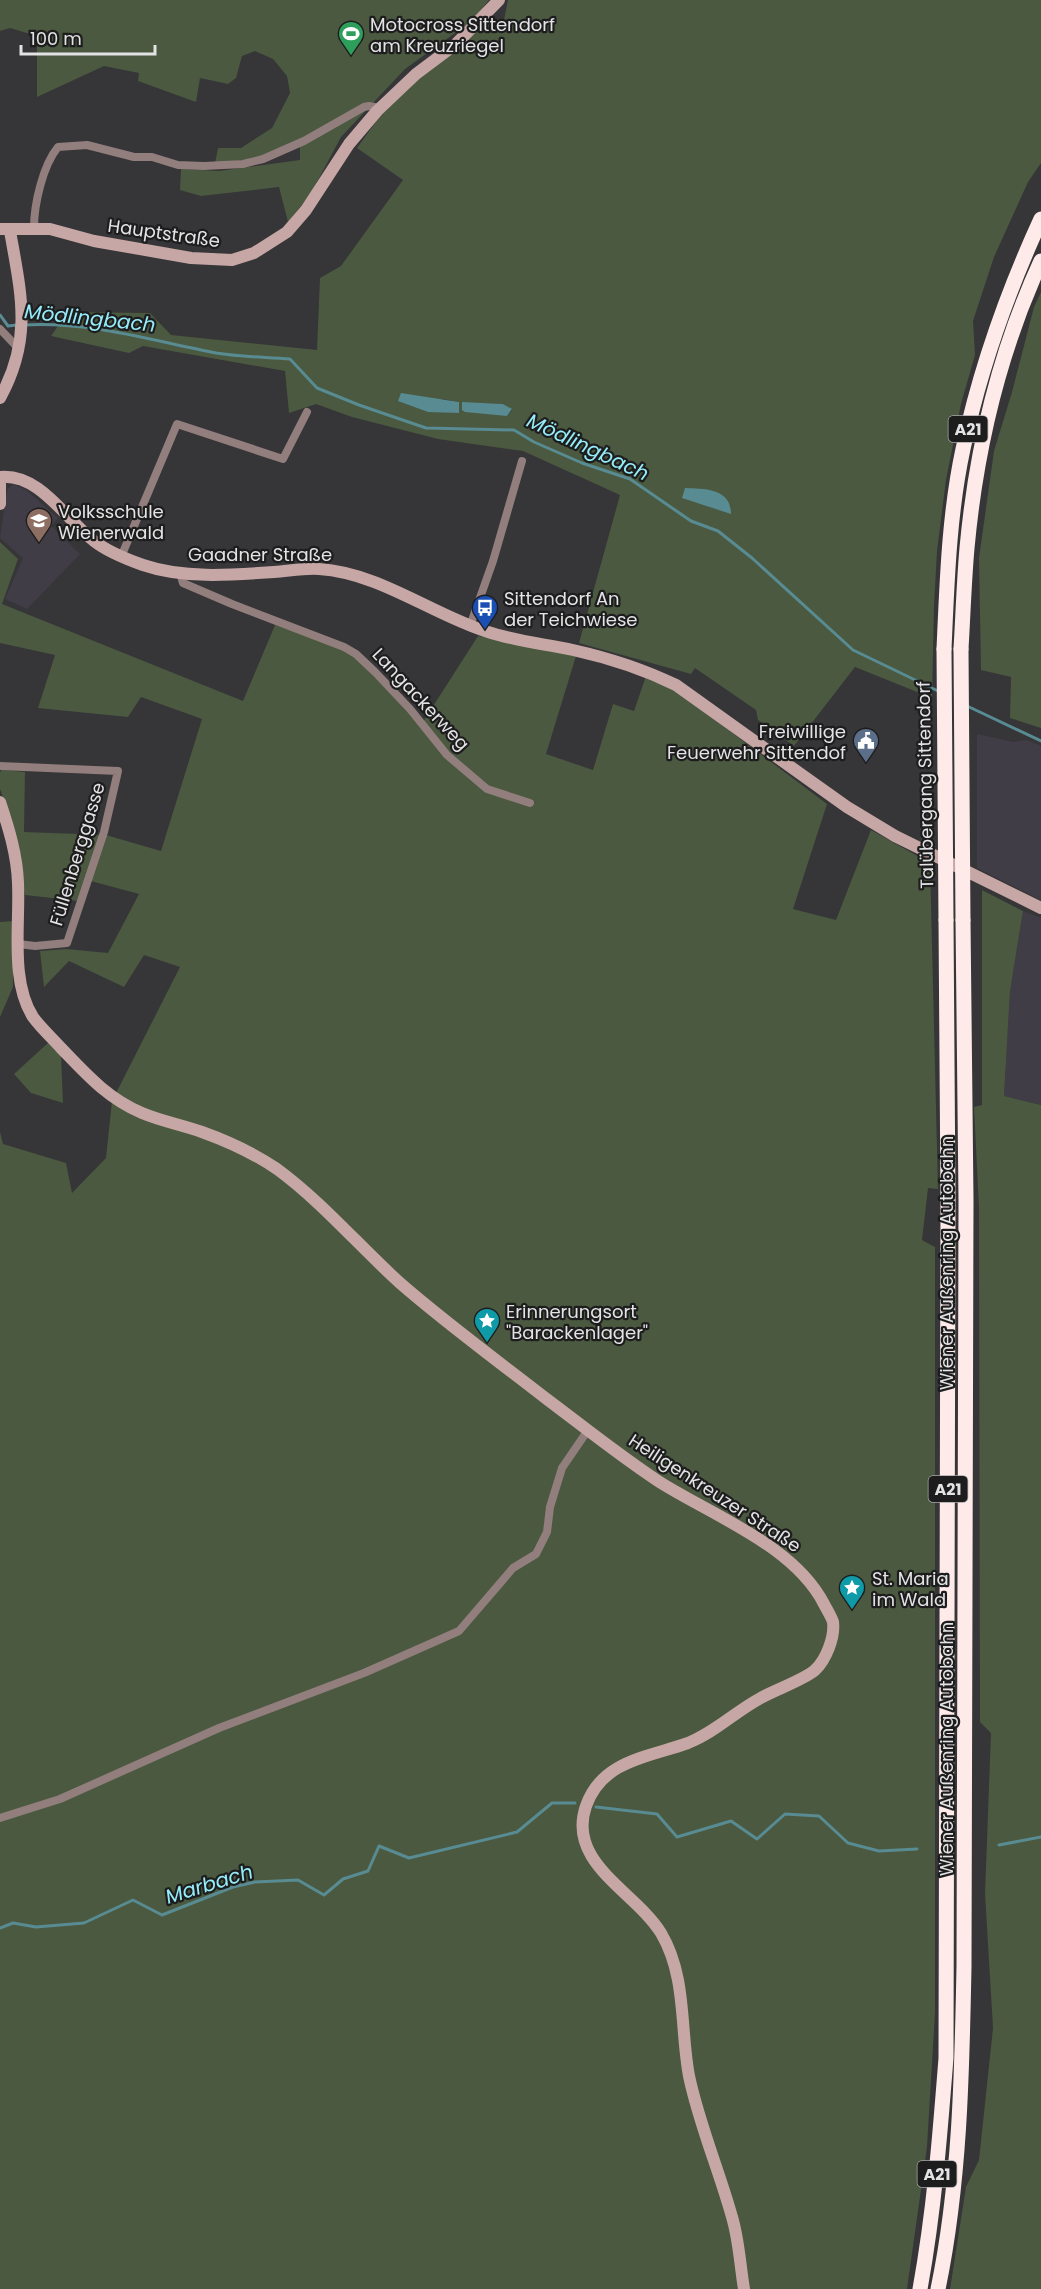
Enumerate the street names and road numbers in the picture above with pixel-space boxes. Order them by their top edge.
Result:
street label: Hauptstraße [106,213,222,253]
road number: A21 [948,416,988,442]
street label: Gaadner Straße [188,542,332,567]
street label: Langackerweg [367,642,475,756]
street label: Talübergang Sittendorf [911,681,939,889]
street label: Füllenberggasse [43,779,111,929]
street label: Wiener Außenring Autobahn [934,1136,959,1390]
street label: Heiligenkreuzer Straße [624,1428,806,1558]
road number: A21 [928,1476,968,1502]
street label: Wiener Außenring Autobahn [934,1622,959,1876]
road number: A21 [918,2161,956,2187]

